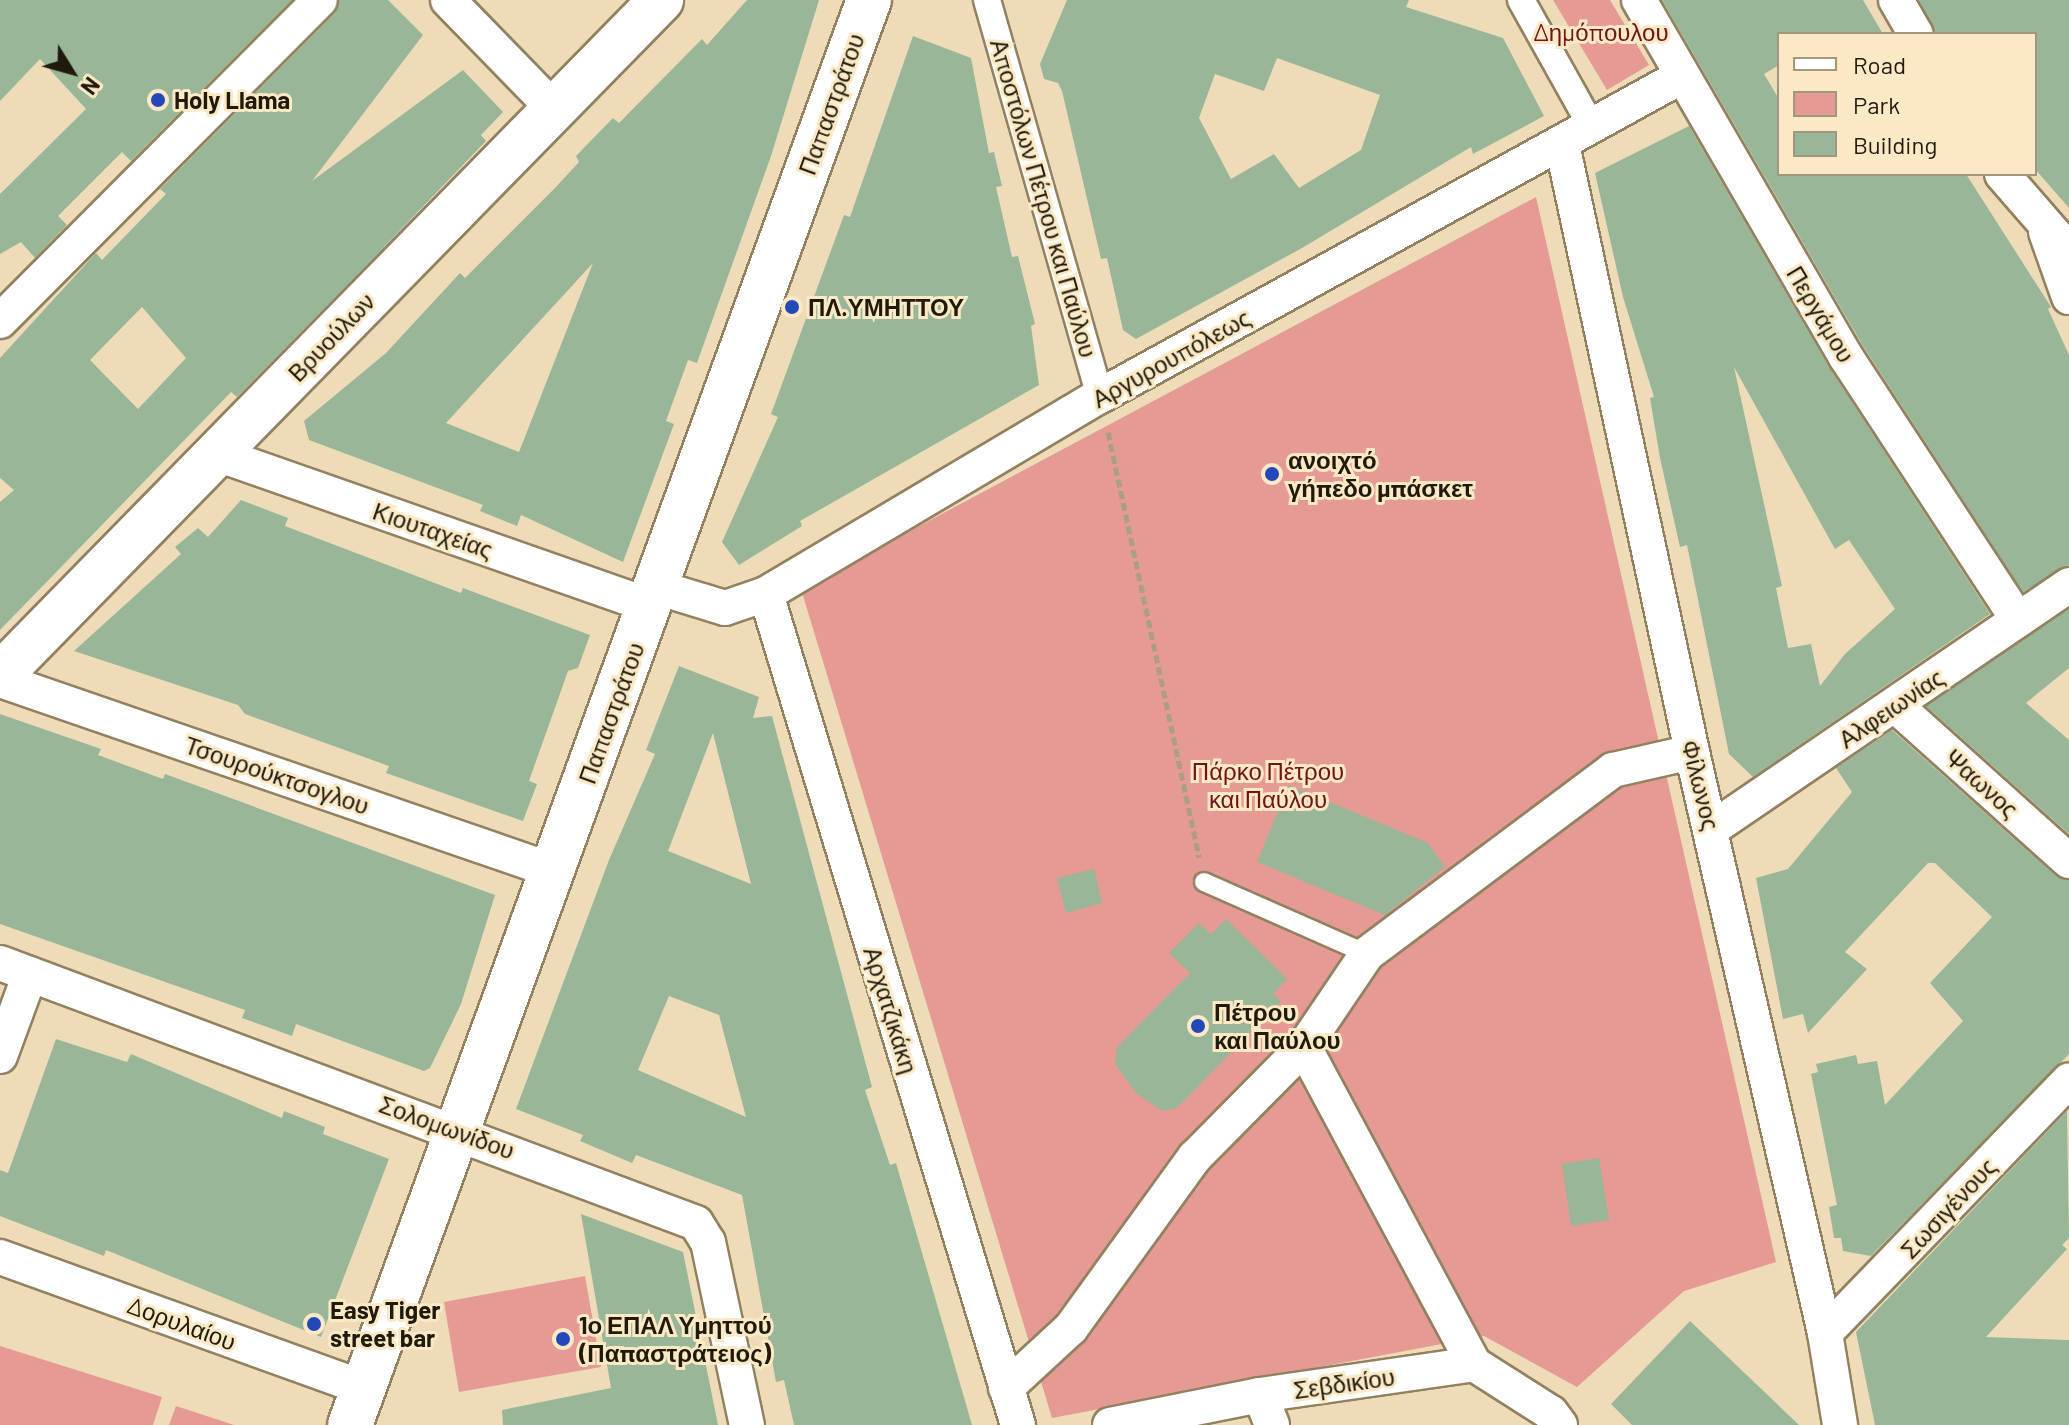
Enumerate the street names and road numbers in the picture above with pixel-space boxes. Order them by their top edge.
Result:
street label: Παπαστράτου [792,30,870,178]
street label: Αποστόλων Πέτρου και Παύλου [985,36,1103,360]
street label: Περγάμου [1781,261,1861,367]
street label: Βρυούλων [282,287,380,387]
street label: Αργυρουπόλεως [1087,303,1255,413]
street label: Κιουταχείας [369,496,497,564]
street label: Παπαστράτου [572,639,650,787]
street label: Αλφειωνίας [1833,662,1949,754]
street label: Τσουρούκτσογλου [181,730,373,820]
street label: Φίλωνος [1676,737,1726,833]
street label: Ψαωνος [1939,743,2025,823]
street label: Αρχατζικάκη [858,943,924,1077]
street label: Σολομωνίδου [375,1089,519,1165]
street label: Σωσιγένους [1894,1152,2002,1264]
street label: Δορυλαίου [124,1290,240,1356]
street label: Σεβδικίου [1292,1362,1396,1404]

